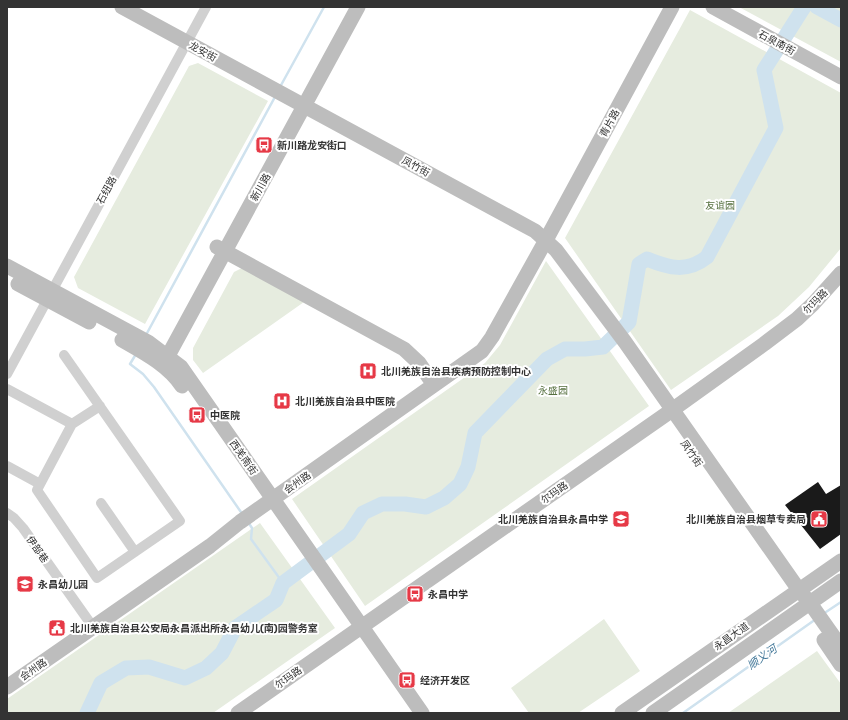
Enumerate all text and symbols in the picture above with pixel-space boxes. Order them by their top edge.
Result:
street label: 石泉南街 [756,28,797,58]
street label: 龙安街 [186,40,219,64]
street label: 青片路 [598,107,622,140]
bus stop icon: 新川路龙安街口 [254,135,274,155]
place label: 新川路龙安街口 [277,139,347,152]
street label: 凤竹街 [399,155,432,179]
street label: 新川路 [248,171,273,204]
street label: 石纽路 [95,174,119,207]
park label: 友谊园 [705,200,735,212]
street label: 尔玛路 [801,287,831,317]
hospital icon: 北川羌族自治县疾病预防控制中心 [358,361,378,381]
place label: 北川羌族自治县疾病预防控制中心 [381,365,531,378]
park label: 永盛园 [538,385,568,397]
hospital icon: 北川羌族自治县中医院 [272,391,292,411]
place label: 北川羌族自治县中医院 [295,396,395,408]
bus stop icon: 中医院 [187,405,207,425]
place label: 中医院 [210,410,240,422]
street label: 西羌南街 [227,438,260,477]
street label: 凤竹街 [678,438,705,469]
street label: 会州路 [282,469,313,496]
street label: 尔玛路 [539,479,570,506]
school or university icon: 北川羌族自治县永昌中学 [611,509,631,529]
public building icon: 北川羌族自治县烟草专卖局 [809,509,829,529]
place label: 北川羌族自治县永昌中学 [498,514,608,526]
place label: 北川羌族自治县烟草专卖局 [686,514,806,526]
street label: 伊部巷 [24,534,51,565]
school or university icon: 永昌幼儿园 [15,574,35,594]
place label: 永昌幼儿园 [38,578,88,591]
bus stop icon: 永昌中学 [405,584,425,604]
place label: 永昌中学 [428,589,468,601]
public building icon: 北川羌族自治县公安局永昌派出所永昌幼儿(南)园警务室 [47,618,67,638]
street label: 永昌大道 [712,620,751,653]
place label: 北川羌族自治县公安局永昌派出所永昌幼儿(南)园警务室 [70,622,318,635]
water label: 顺义河 [745,641,781,672]
street label: 会州路 [18,656,49,683]
street label: 尔玛路 [273,664,304,691]
bus stop icon: 经济开发区 [397,670,417,690]
place label: 经济开发区 [420,675,470,687]

